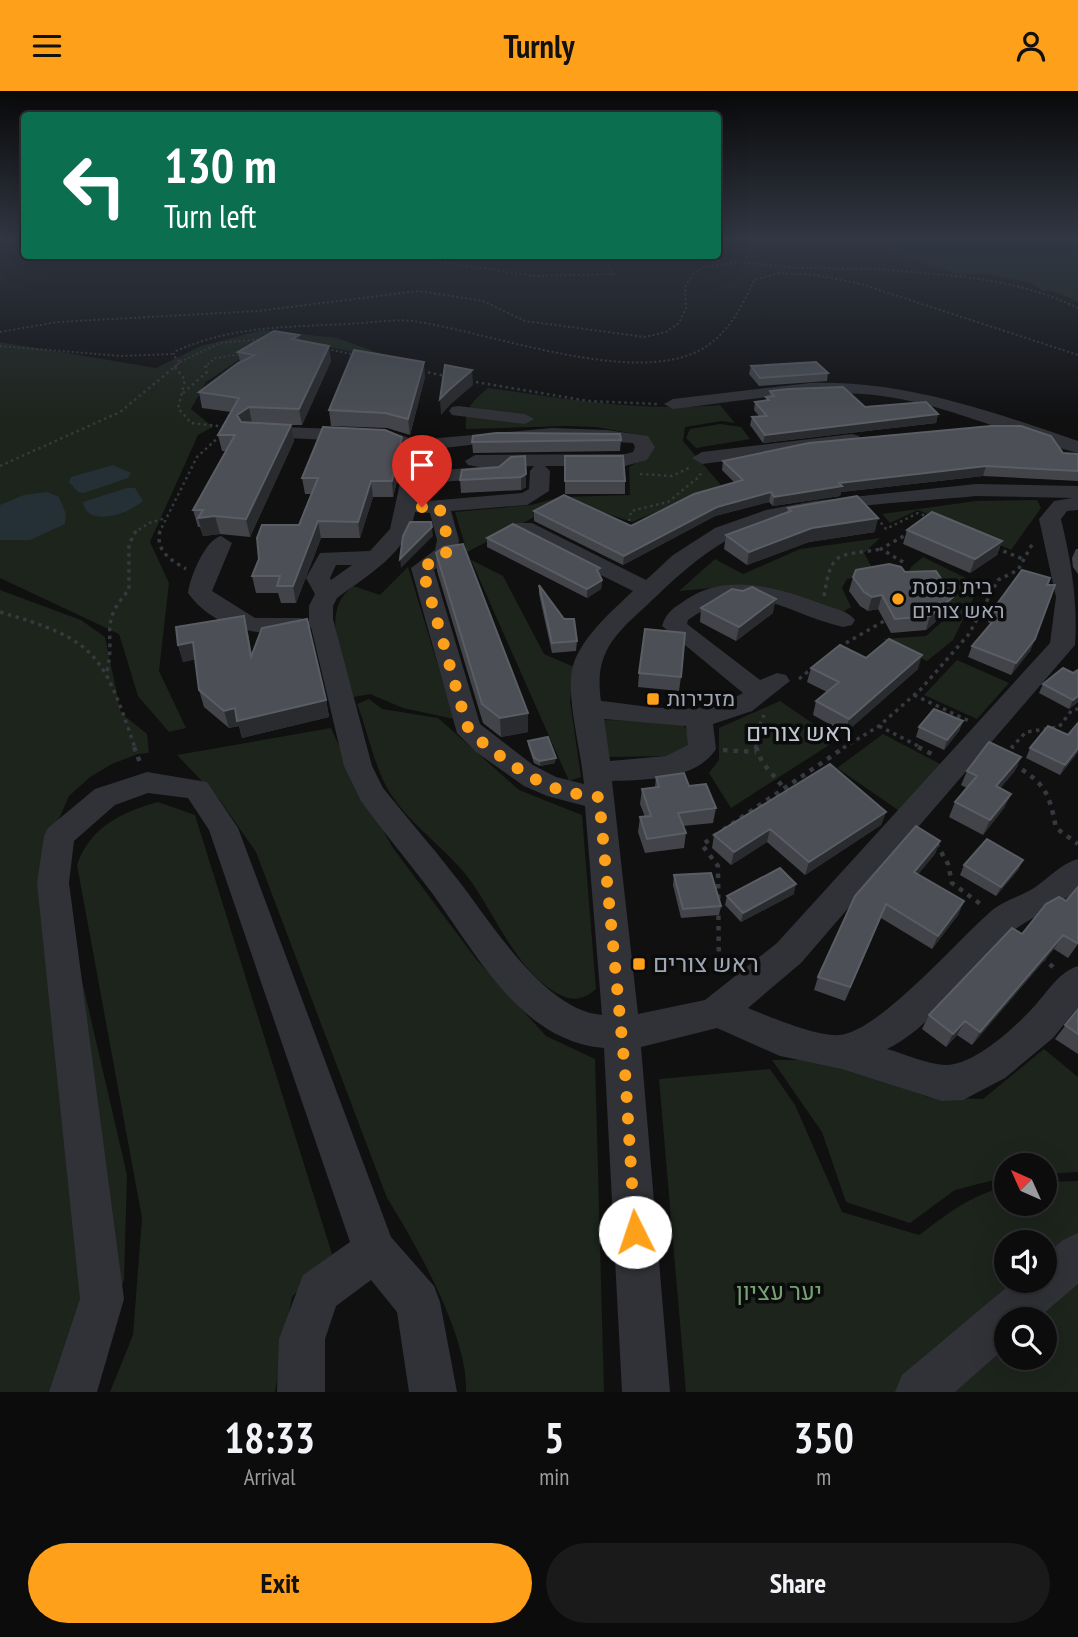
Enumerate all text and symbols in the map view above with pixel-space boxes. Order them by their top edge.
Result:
text: Turnly [503,25,575,67]
icon: menu [28,27,66,65]
icon: person [1012,27,1050,65]
text: 130 m [164,133,277,197]
icon: left [49,140,140,231]
text: Turn left [164,195,256,237]
pin [392,435,452,507]
icon: arrive [403,446,441,484]
place label: בית כנסת ראש צורים [912,573,1005,624]
marker: בית כנסת ראש צורים [890,591,906,607]
place label: מזכירות [667,685,735,712]
marker: מזכירות [645,691,661,707]
district label: ראש צורים [746,717,852,748]
place label: ראש צורים [653,948,759,979]
marker: ראש צורים [631,956,647,972]
north arrow [994,1153,1057,1216]
map controls [994,1153,1057,1370]
position arrow [598,1195,672,1269]
button: sound [994,1230,1057,1293]
park label: יער עציון [736,1276,822,1307]
button: search [994,1307,1057,1370]
text: 18:33 [224,1410,315,1465]
text: 5 [544,1410,564,1465]
text: 350 [794,1410,854,1465]
text: Arrival [244,1462,296,1491]
text: min [539,1462,569,1491]
text: m [816,1462,831,1491]
button: Exit [28,1543,532,1623]
button: Share [546,1543,1050,1623]

